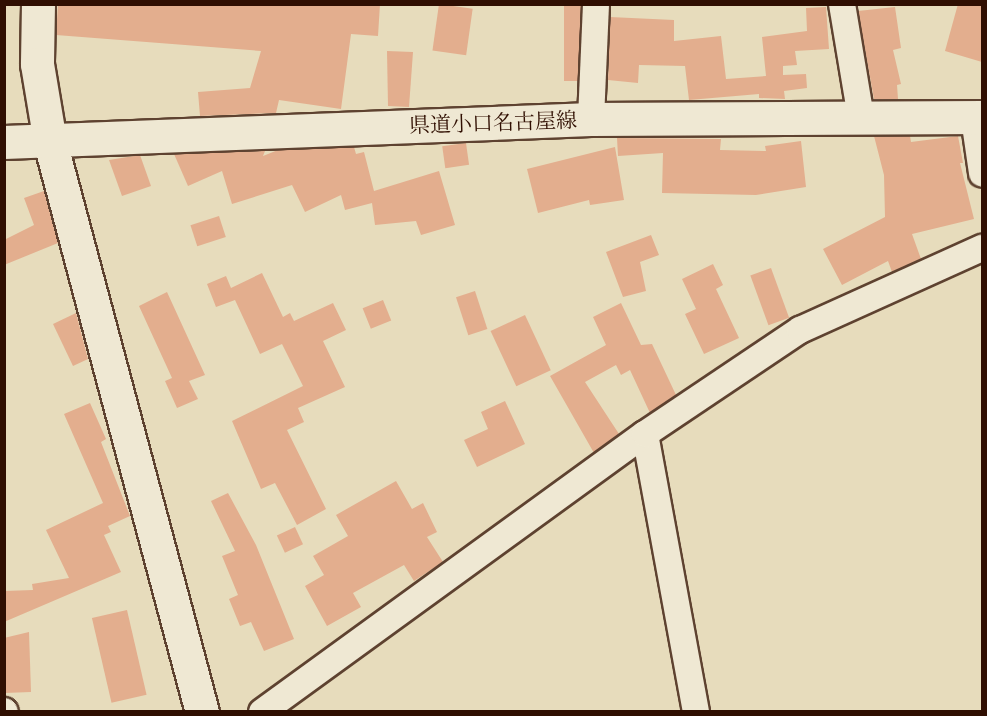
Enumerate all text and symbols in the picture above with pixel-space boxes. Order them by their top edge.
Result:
street label: 県道小口名古屋線 [409,107,577,139]

